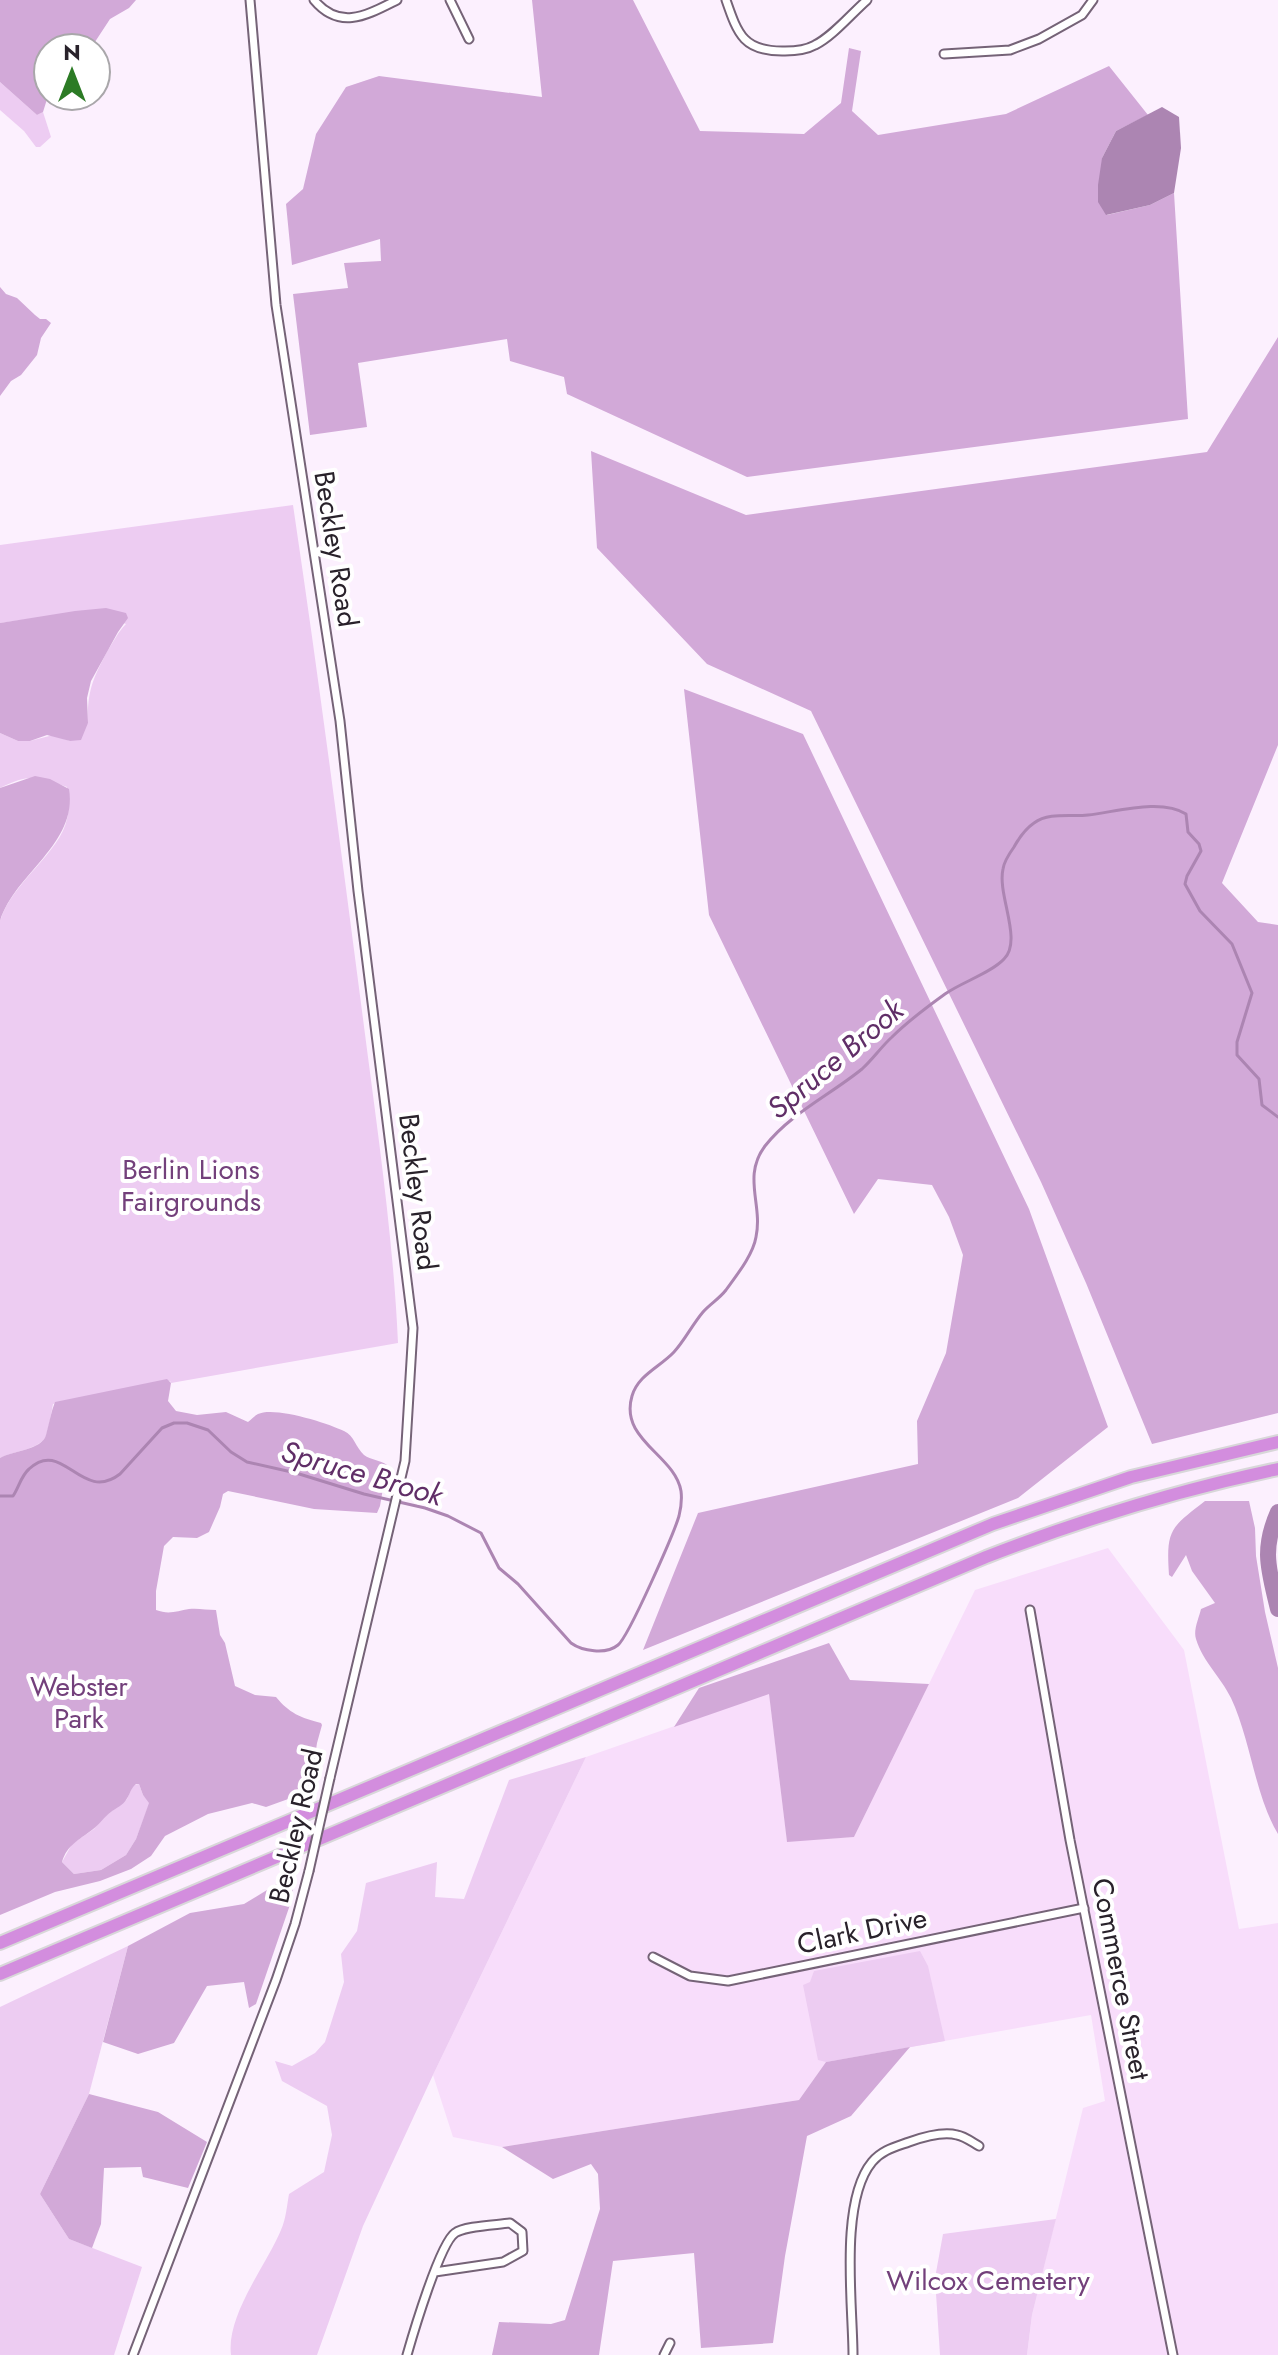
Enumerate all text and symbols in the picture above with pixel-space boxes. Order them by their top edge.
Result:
north arrow [32,32,112,112]
text: N [63,36,81,68]
street label: Beckley Road [303,468,369,630]
water label: Spruce Brook [758,988,913,1129]
street label: Beckley Road [388,1111,448,1273]
park label: Berlin Lions Fairgrounds [121,1149,261,1222]
water label: Spruce Brook [276,1429,449,1517]
park label: Webster Park [30,1666,128,1739]
street label: Beckley Road [258,1745,334,1907]
street label: Commerce Street [1081,1875,1161,2084]
street label: Clark Drive [793,1897,931,1965]
park label: Wilcox Cemetery [886,2260,1090,2301]

